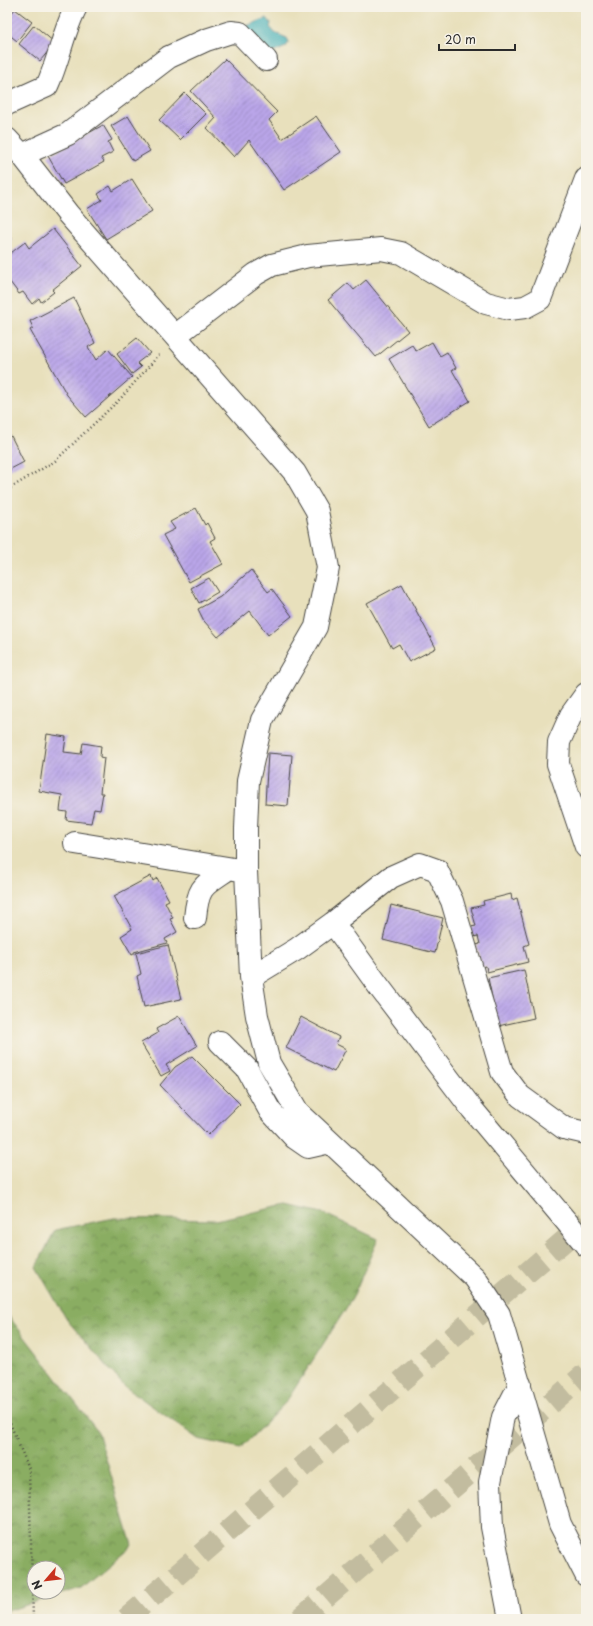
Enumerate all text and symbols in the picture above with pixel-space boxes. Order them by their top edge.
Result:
scale bar [439,26,515,52]
text: 20 m [445,30,476,48]
north arrow [26,1560,66,1600]
text: N [27,1577,46,1593]

